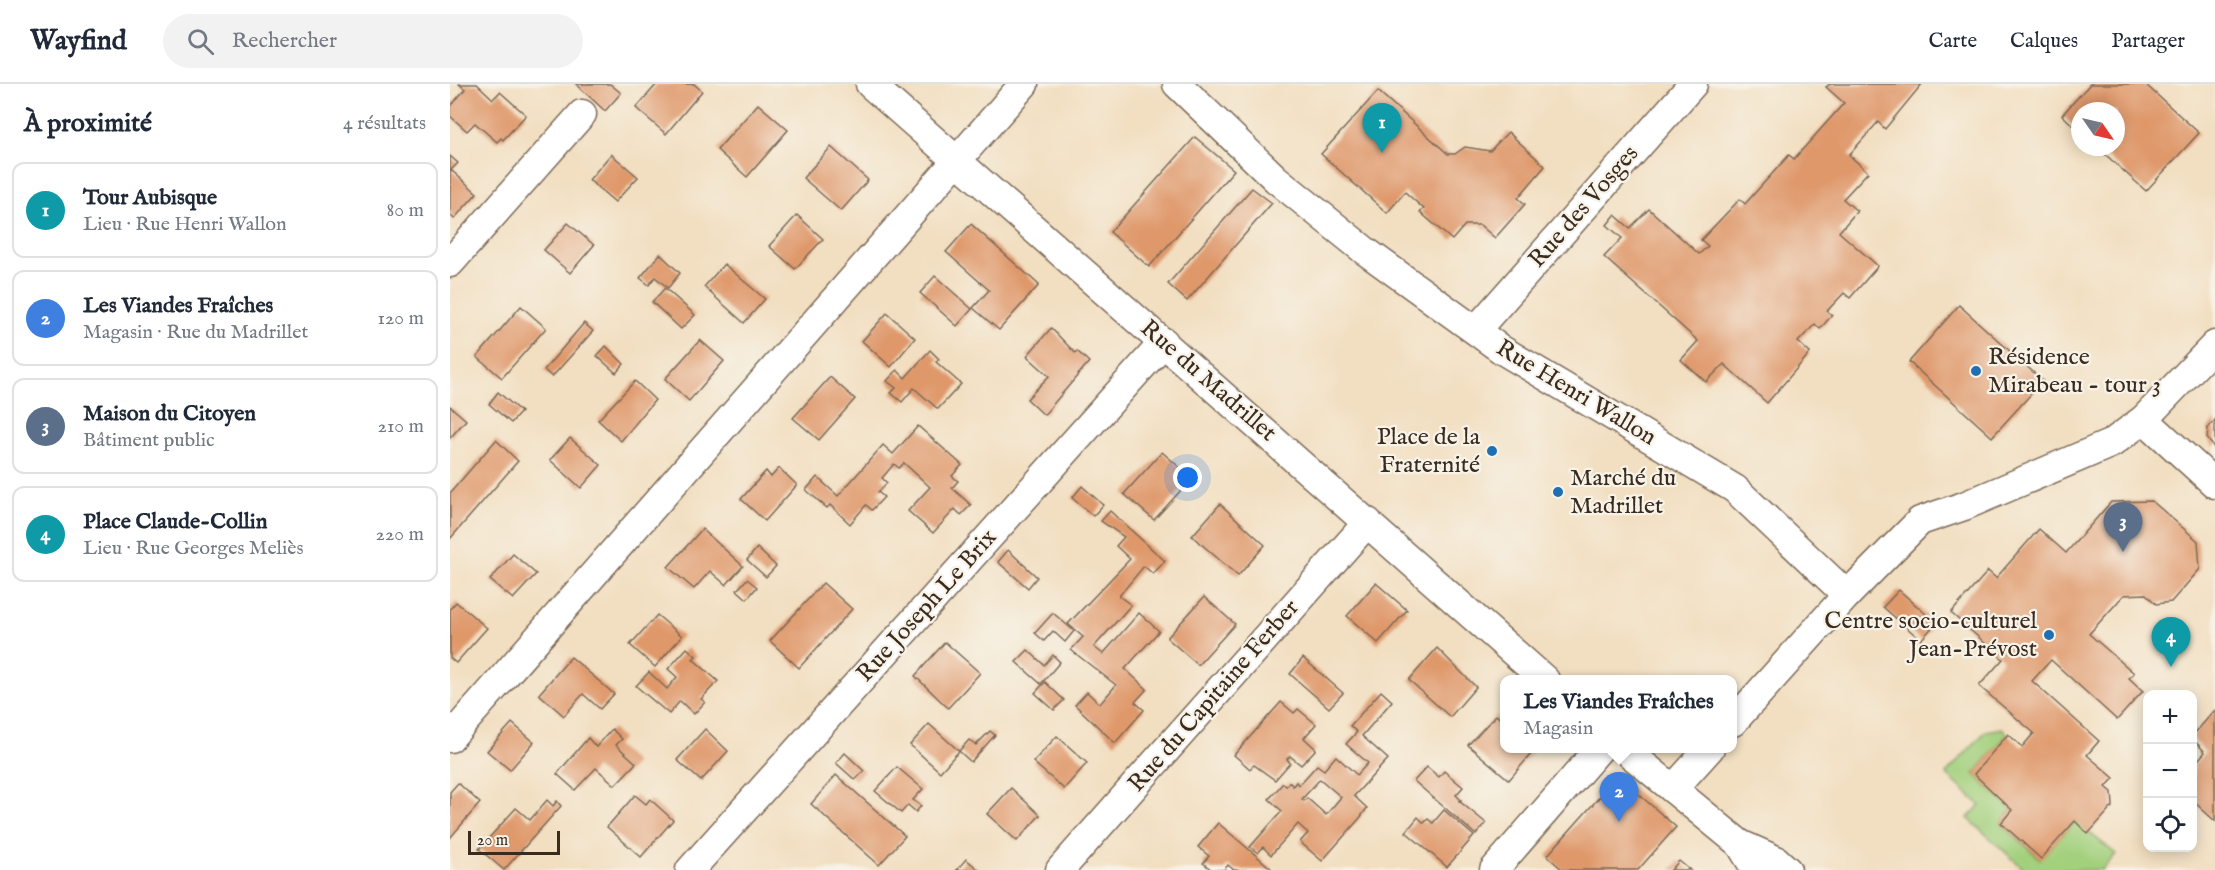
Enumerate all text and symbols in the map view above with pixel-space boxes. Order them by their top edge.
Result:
search box [163,14,583,68]
text: Wayfind [30,24,127,59]
icon: search [184,25,217,58]
text: Rechercher [232,27,337,55]
text: Carte [1928,28,1977,55]
text: Calques [2010,28,2078,55]
text: Partager [2111,28,2185,55]
north arrow [2071,102,2125,156]
pin: 1 [1362,104,1402,153]
text: À proximité [24,107,152,140]
text: 4 résultats [343,111,426,136]
street label: Rue des Vosges [1522,139,1646,275]
text: Tour Aubisque [83,184,217,212]
text: 1 [42,198,49,223]
text: 80 m [387,198,424,223]
text: Lieu · Rue Henri Wallon [83,212,287,237]
text: Les Viandes Fraîches [83,292,273,320]
text: 2 [41,306,50,331]
text: 120 m [378,306,424,331]
street label: Rue du Madrillet [1133,313,1283,449]
text: Magasin · Rue du Madrillet [83,320,308,345]
street label: Rue Henri Wallon [1490,333,1662,453]
place label: Résidence Mirabeau - tour 3 [1988,342,2161,401]
marker: Résidence Mirabeau - tour 3 [1969,364,1983,378]
text: Maison du Citoyen [83,400,256,428]
text: 3 [42,414,49,439]
text: 210 m [378,414,424,439]
place label: Place de la Fraternité [1377,422,1481,481]
text: Bâtiment public [83,428,215,453]
marker: Place de la Fraternité [1485,444,1499,458]
your location [1173,463,1202,492]
place label: Marché du Madrillet [1570,463,1676,522]
marker: Marché du Madrillet [1551,485,1565,499]
pin: 3 [2104,502,2142,552]
text: Place Claude-Collin [83,508,267,536]
text: 4 [41,522,50,547]
text: 220 m [376,522,424,547]
street label: Rue Joseph Le Brix [850,523,1004,689]
text: Lieu · Rue Georges Meliès [83,536,304,561]
street label: Rue du Capitaine Ferber [1122,593,1306,799]
place label: Centre socio-culturel Jean-Prévost [1824,606,2037,665]
pin: 4 [2152,618,2190,667]
marker: Centre socio-culturel Jean-Prévost [2042,628,2056,642]
popup [1500,675,1737,753]
text: Les Viandes Fraîches [1523,688,1714,716]
map controls [2143,690,2197,852]
button: + [2143,690,2197,744]
text: Magasin [1523,716,1593,741]
button: − [2143,744,2197,798]
pin: 2 [1600,772,1638,822]
button: locate [2143,798,2197,852]
scale bar [468,828,560,856]
text: 20 m [477,831,508,851]

